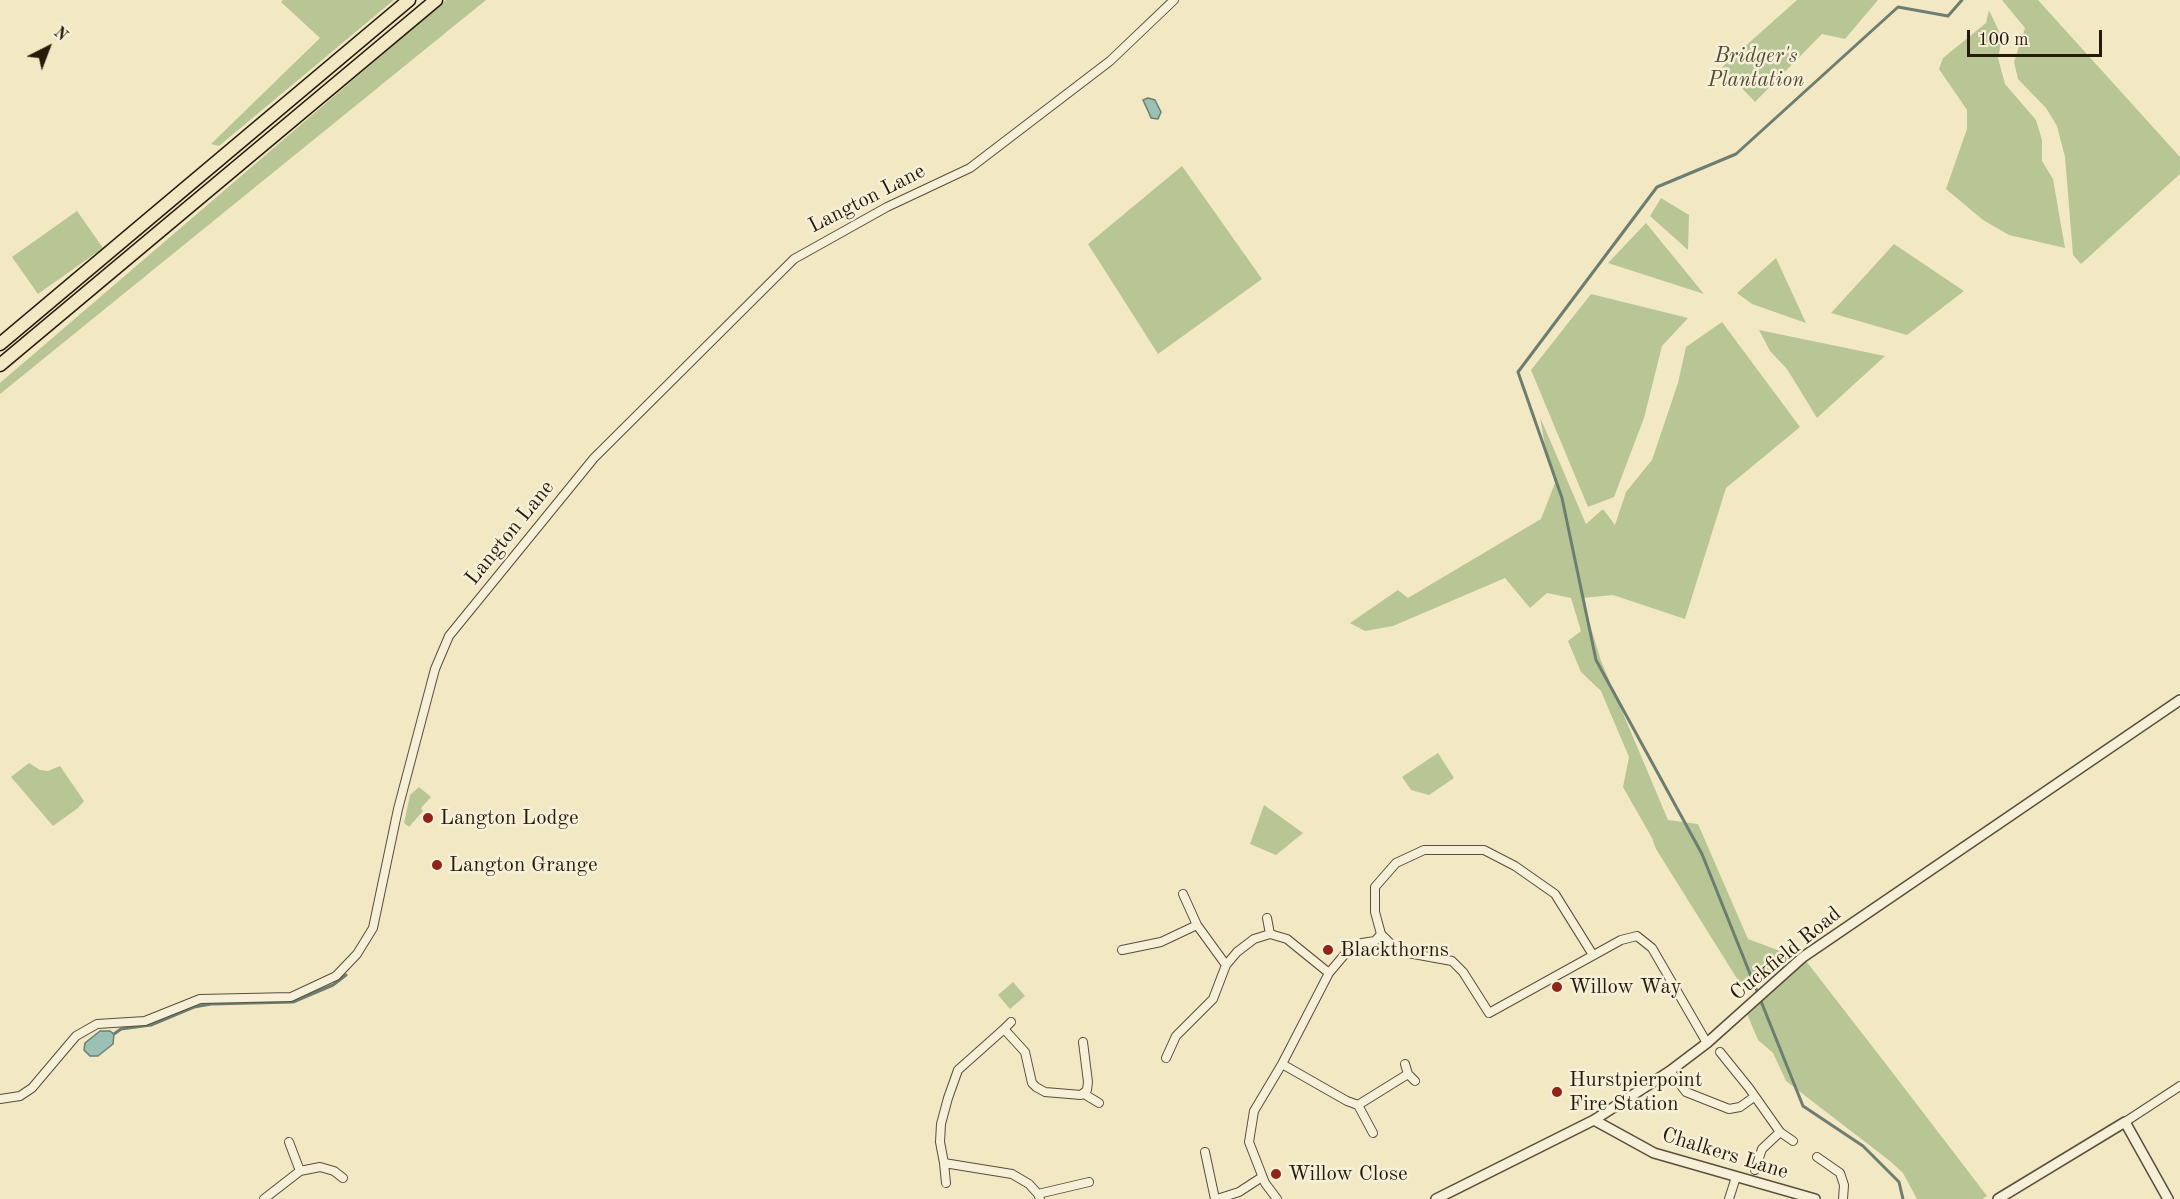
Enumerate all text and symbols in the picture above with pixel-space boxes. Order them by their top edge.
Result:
north arrow [18,18,78,78]
scale bar [1970,18,2105,56]
text: N [50,25,70,45]
text: 100 m [1978,31,2029,49]
park label: Bridger's Plantation [1708,43,1804,93]
street label: Langton Lane [804,159,930,239]
street label: Langton Lane [460,476,560,590]
place label: Langton Lodge [440,805,579,831]
marker: Langton Lodge [421,811,435,825]
place label: Langton Grange [449,852,598,878]
marker: Langton Grange [430,858,444,872]
street label: Cuckfield Road [1725,902,1847,1006]
place label: Blackthorns [1340,937,1449,963]
marker: Blackthorns [1321,943,1335,957]
place label: Willow Way [1569,974,1682,1000]
marker: Willow Way [1550,980,1564,994]
place label: Hurstpierpoint Fire Station [1569,1067,1702,1117]
marker: Hurstpierpoint Fire Station [1550,1085,1564,1099]
street label: Chalkers Lane [1659,1123,1791,1185]
place label: Willow Close [1288,1161,1408,1187]
marker: Willow Close [1269,1167,1283,1181]

